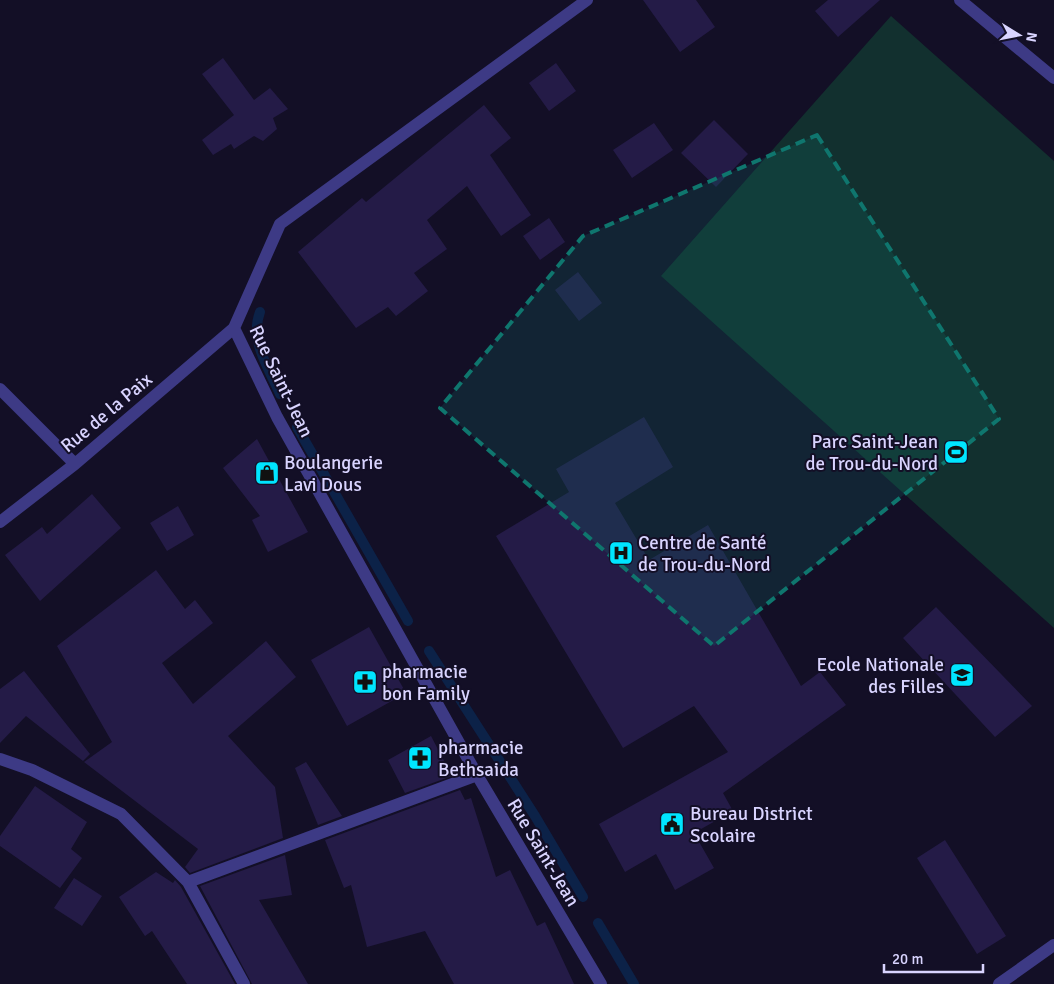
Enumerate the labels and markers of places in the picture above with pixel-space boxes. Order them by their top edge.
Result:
place label: Parc Saint-Jean de Trou-du-Nord [805,430,938,476]
sports icon: Parc Saint-Jean de Trou-du-Nord [943,439,969,465]
place label: Boulangerie Lavi Dous [284,451,383,497]
shop icon: Boulangerie Lavi Dous [254,460,280,486]
place label: Centre de Santé de Trou-du-Nord [638,531,771,577]
hospital icon: Centre de Santé de Trou-du-Nord [608,540,634,566]
place label: Ecole Nationale des Filles [817,653,944,699]
place label: pharmacie bon Family [382,660,470,706]
school or university icon: Ecole Nationale des Filles [949,662,975,688]
pharmacy icon: pharmacie bon Family [352,669,378,695]
place label: pharmacie Bethsaida [438,736,524,782]
pharmacy icon: pharmacie Bethsaida [407,745,433,771]
place label: Bureau District Scolaire [690,802,813,848]
public building icon: Bureau District Scolaire [659,811,685,837]

